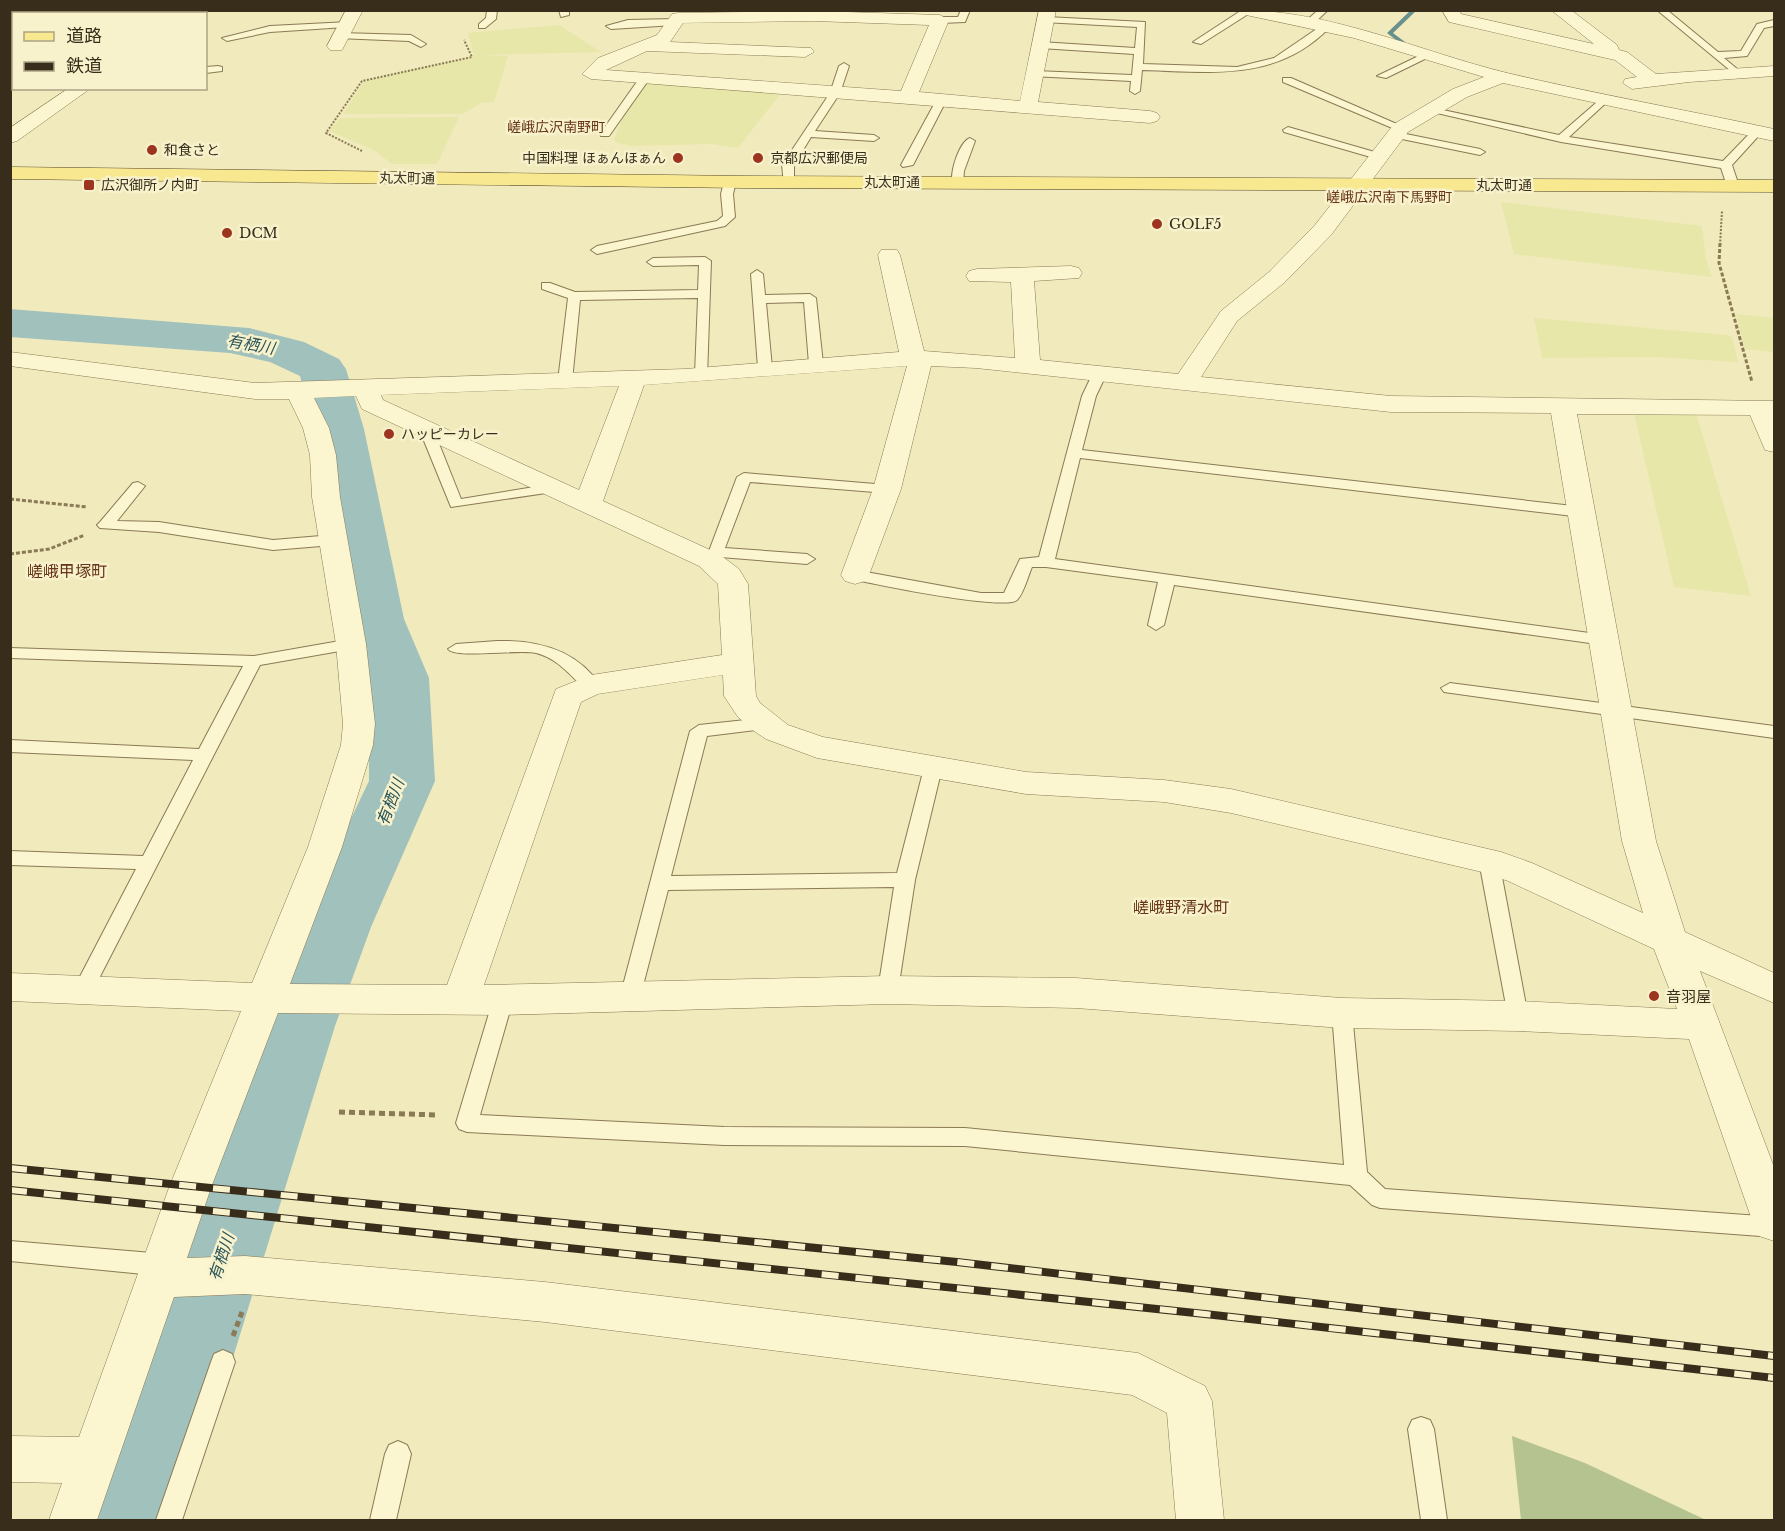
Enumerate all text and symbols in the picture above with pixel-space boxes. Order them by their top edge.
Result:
legend [12,12,207,90]
text: 道路 [66,25,102,47]
text: 鉄道 [66,55,102,77]
district label: 嵯峨広沢南野町 [507,118,605,136]
place label: 和食さと [164,141,220,159]
marker: 和食さと [145,143,159,157]
place label: 中国料理 ほぁんほぁん [522,149,666,167]
place label: 京都広沢郵便局 [770,149,868,167]
marker: 中国料理 ほぁんほぁん [671,151,685,165]
marker: 京都広沢郵便局 [751,151,765,165]
street label: 丸太町通 [379,169,435,187]
street label: 丸太町通 [864,173,920,191]
place label: 広沢御所ノ内町 [101,176,199,194]
street label: 丸太町通 [1476,176,1532,194]
marker: 広沢御所ノ内町 [82,178,96,192]
district label: 嵯峨広沢南下馬野町 [1326,188,1452,206]
place label: GOLF5 [1169,215,1222,233]
marker: GOLF5 [1150,217,1164,231]
place label: DCM [239,224,278,242]
marker: DCM [220,226,234,240]
water label: 有栖川 [226,330,278,358]
place label: ハッピーカレー [401,425,499,443]
marker: ハッピーカレー [382,427,396,441]
district label: 嵯峨甲塚町 [27,561,107,581]
water label: 有栖川 [372,774,409,828]
district label: 嵯峨野清水町 [1133,897,1229,917]
place label: 音羽屋 [1666,987,1711,1006]
marker: 音羽屋 [1647,989,1661,1003]
water label: 有栖川 [204,1229,239,1283]

